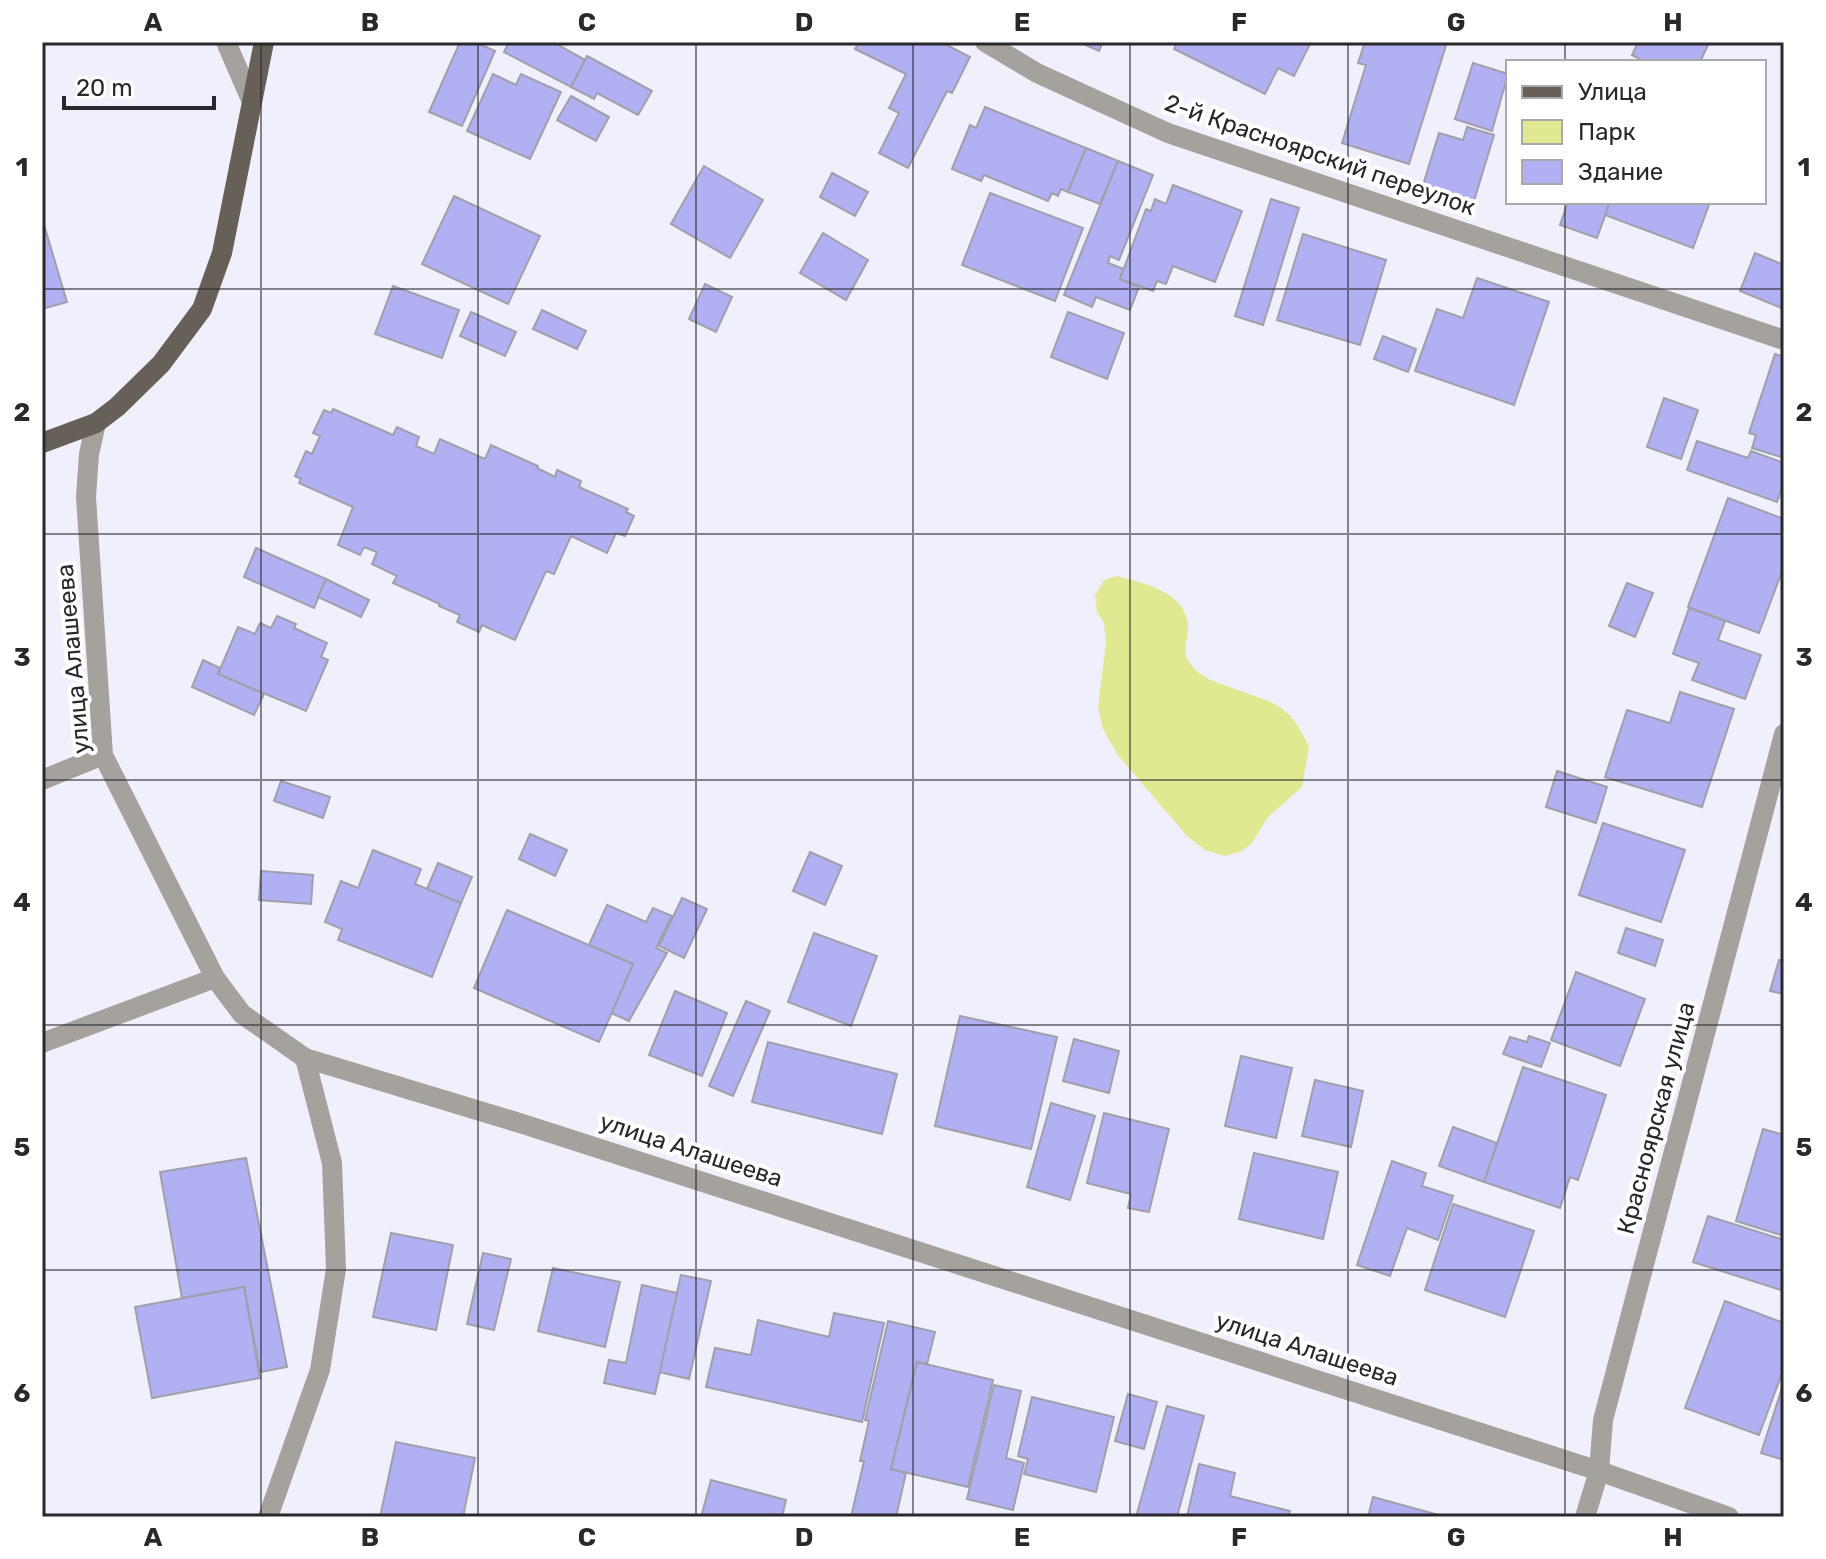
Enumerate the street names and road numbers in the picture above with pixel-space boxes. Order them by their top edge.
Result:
street label: 2-й Красноярский переулок [1161,89,1479,221]
street label: улица Алашеева [51,563,95,755]
street label: Красноярская улица [1612,999,1700,1237]
street label: улица Алашеева [596,1107,786,1193]
street label: улица Алашеева [1212,1306,1402,1392]

